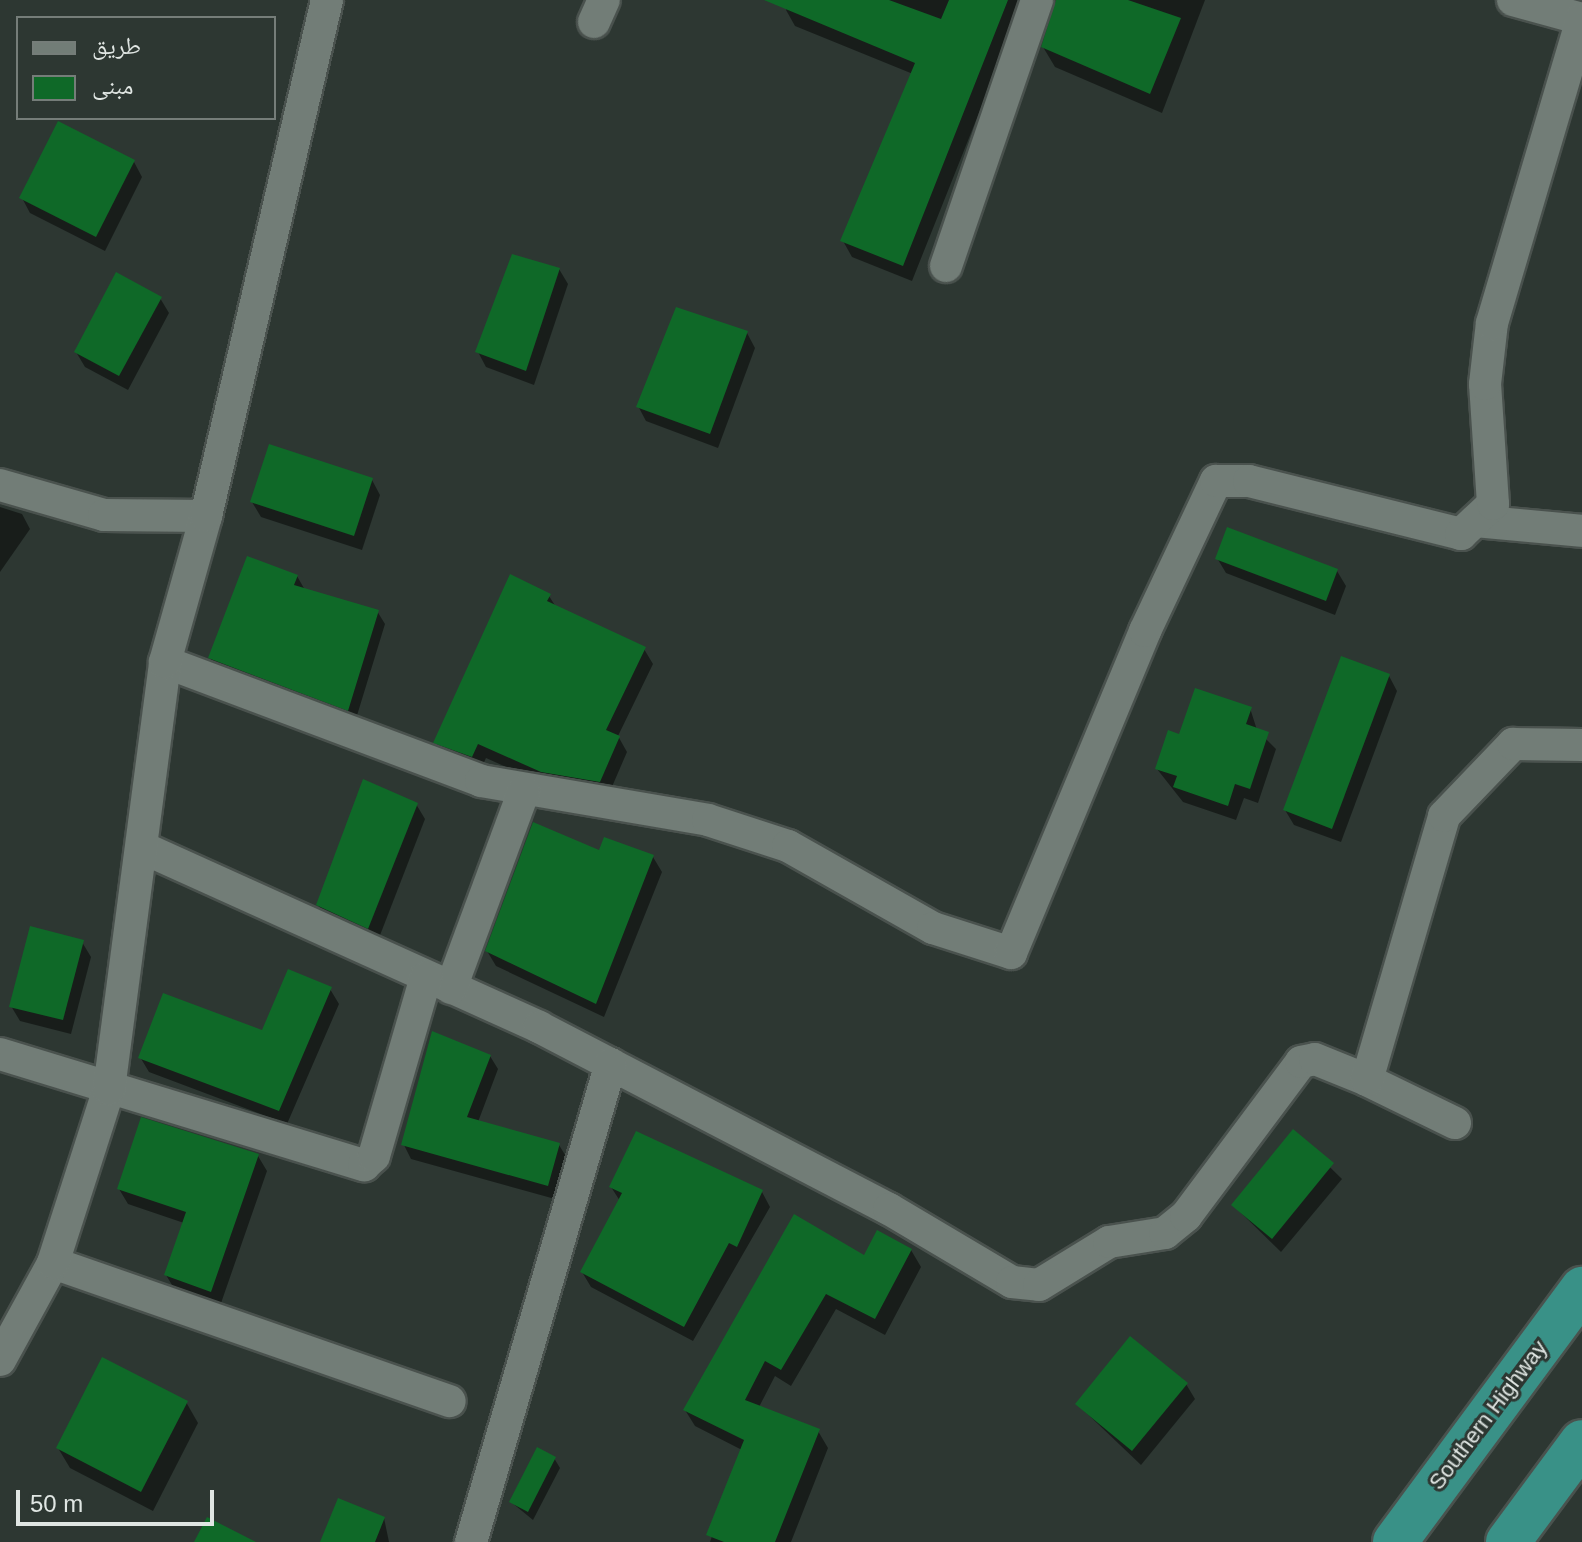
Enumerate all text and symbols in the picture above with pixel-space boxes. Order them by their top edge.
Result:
legend [16,16,276,120]
text: طريق [92,32,141,59]
text: مبنى [92,72,133,99]
street label: Southern Highway [1423,1335,1553,1495]
scale bar [20,1474,218,1524]
text: 50 m [30,1490,83,1517]

